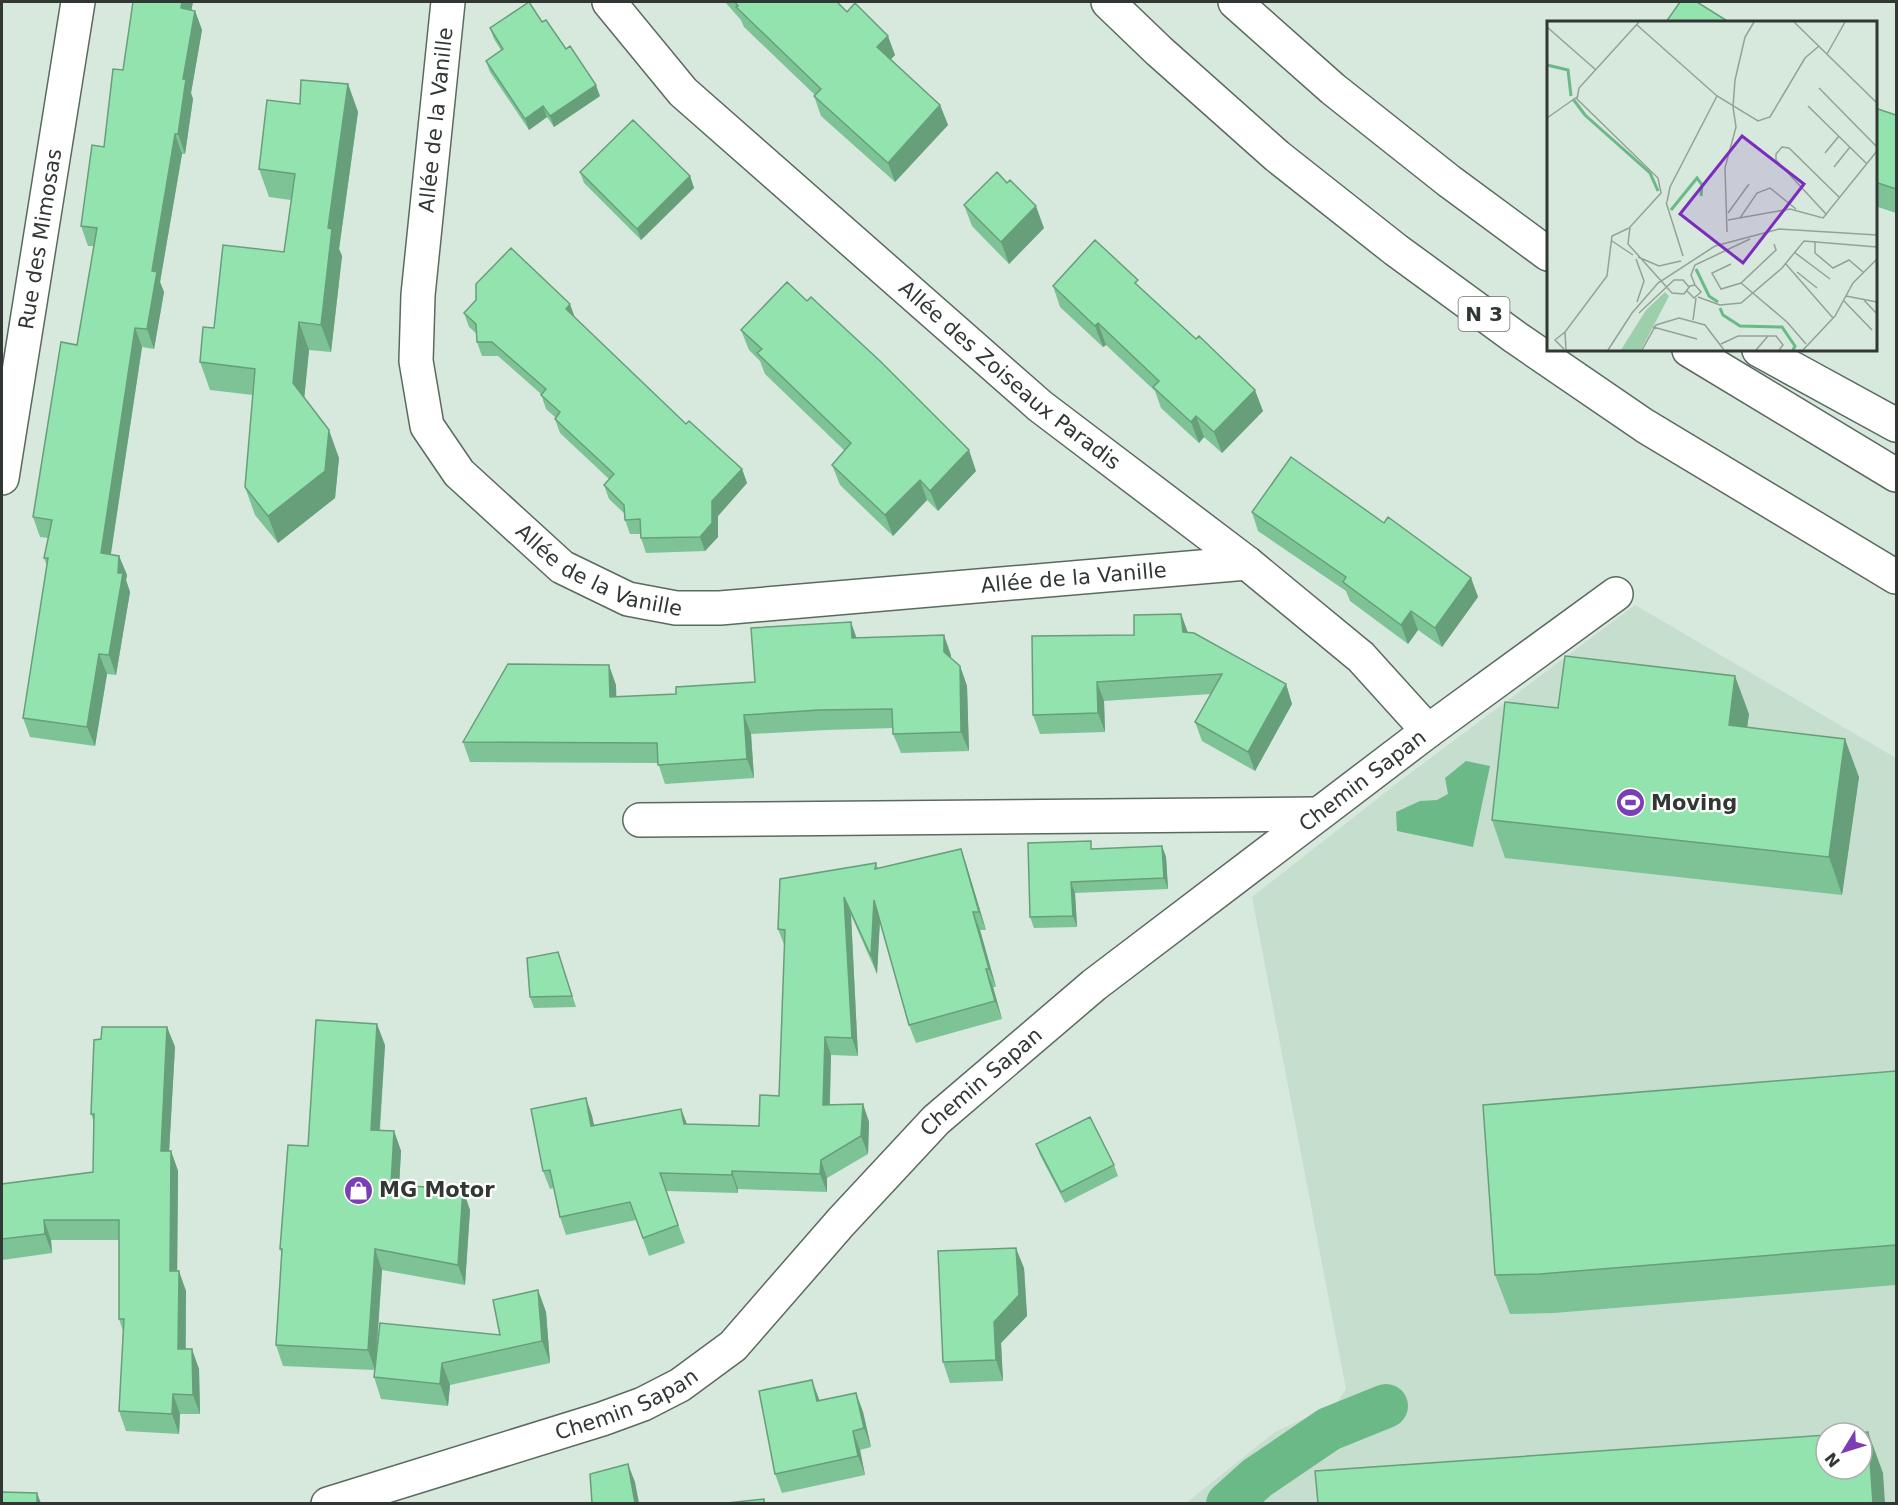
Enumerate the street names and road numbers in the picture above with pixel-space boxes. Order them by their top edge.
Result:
street label: Allée de la Vanille [414,26,458,214]
street label: Rue des Mimosas [14,147,66,331]
street label: Allée des Zoiseaux Paradis [894,276,1125,475]
road number: N 3 [1458,297,1510,331]
street label: Allée de la Vanille [511,519,684,621]
street label: Allée de la Vanille [980,558,1168,598]
street label: Chemin Sapan [1294,725,1431,837]
street label: Chemin Sapan [915,1023,1047,1141]
street label: Chemin Sapan [552,1364,703,1445]

